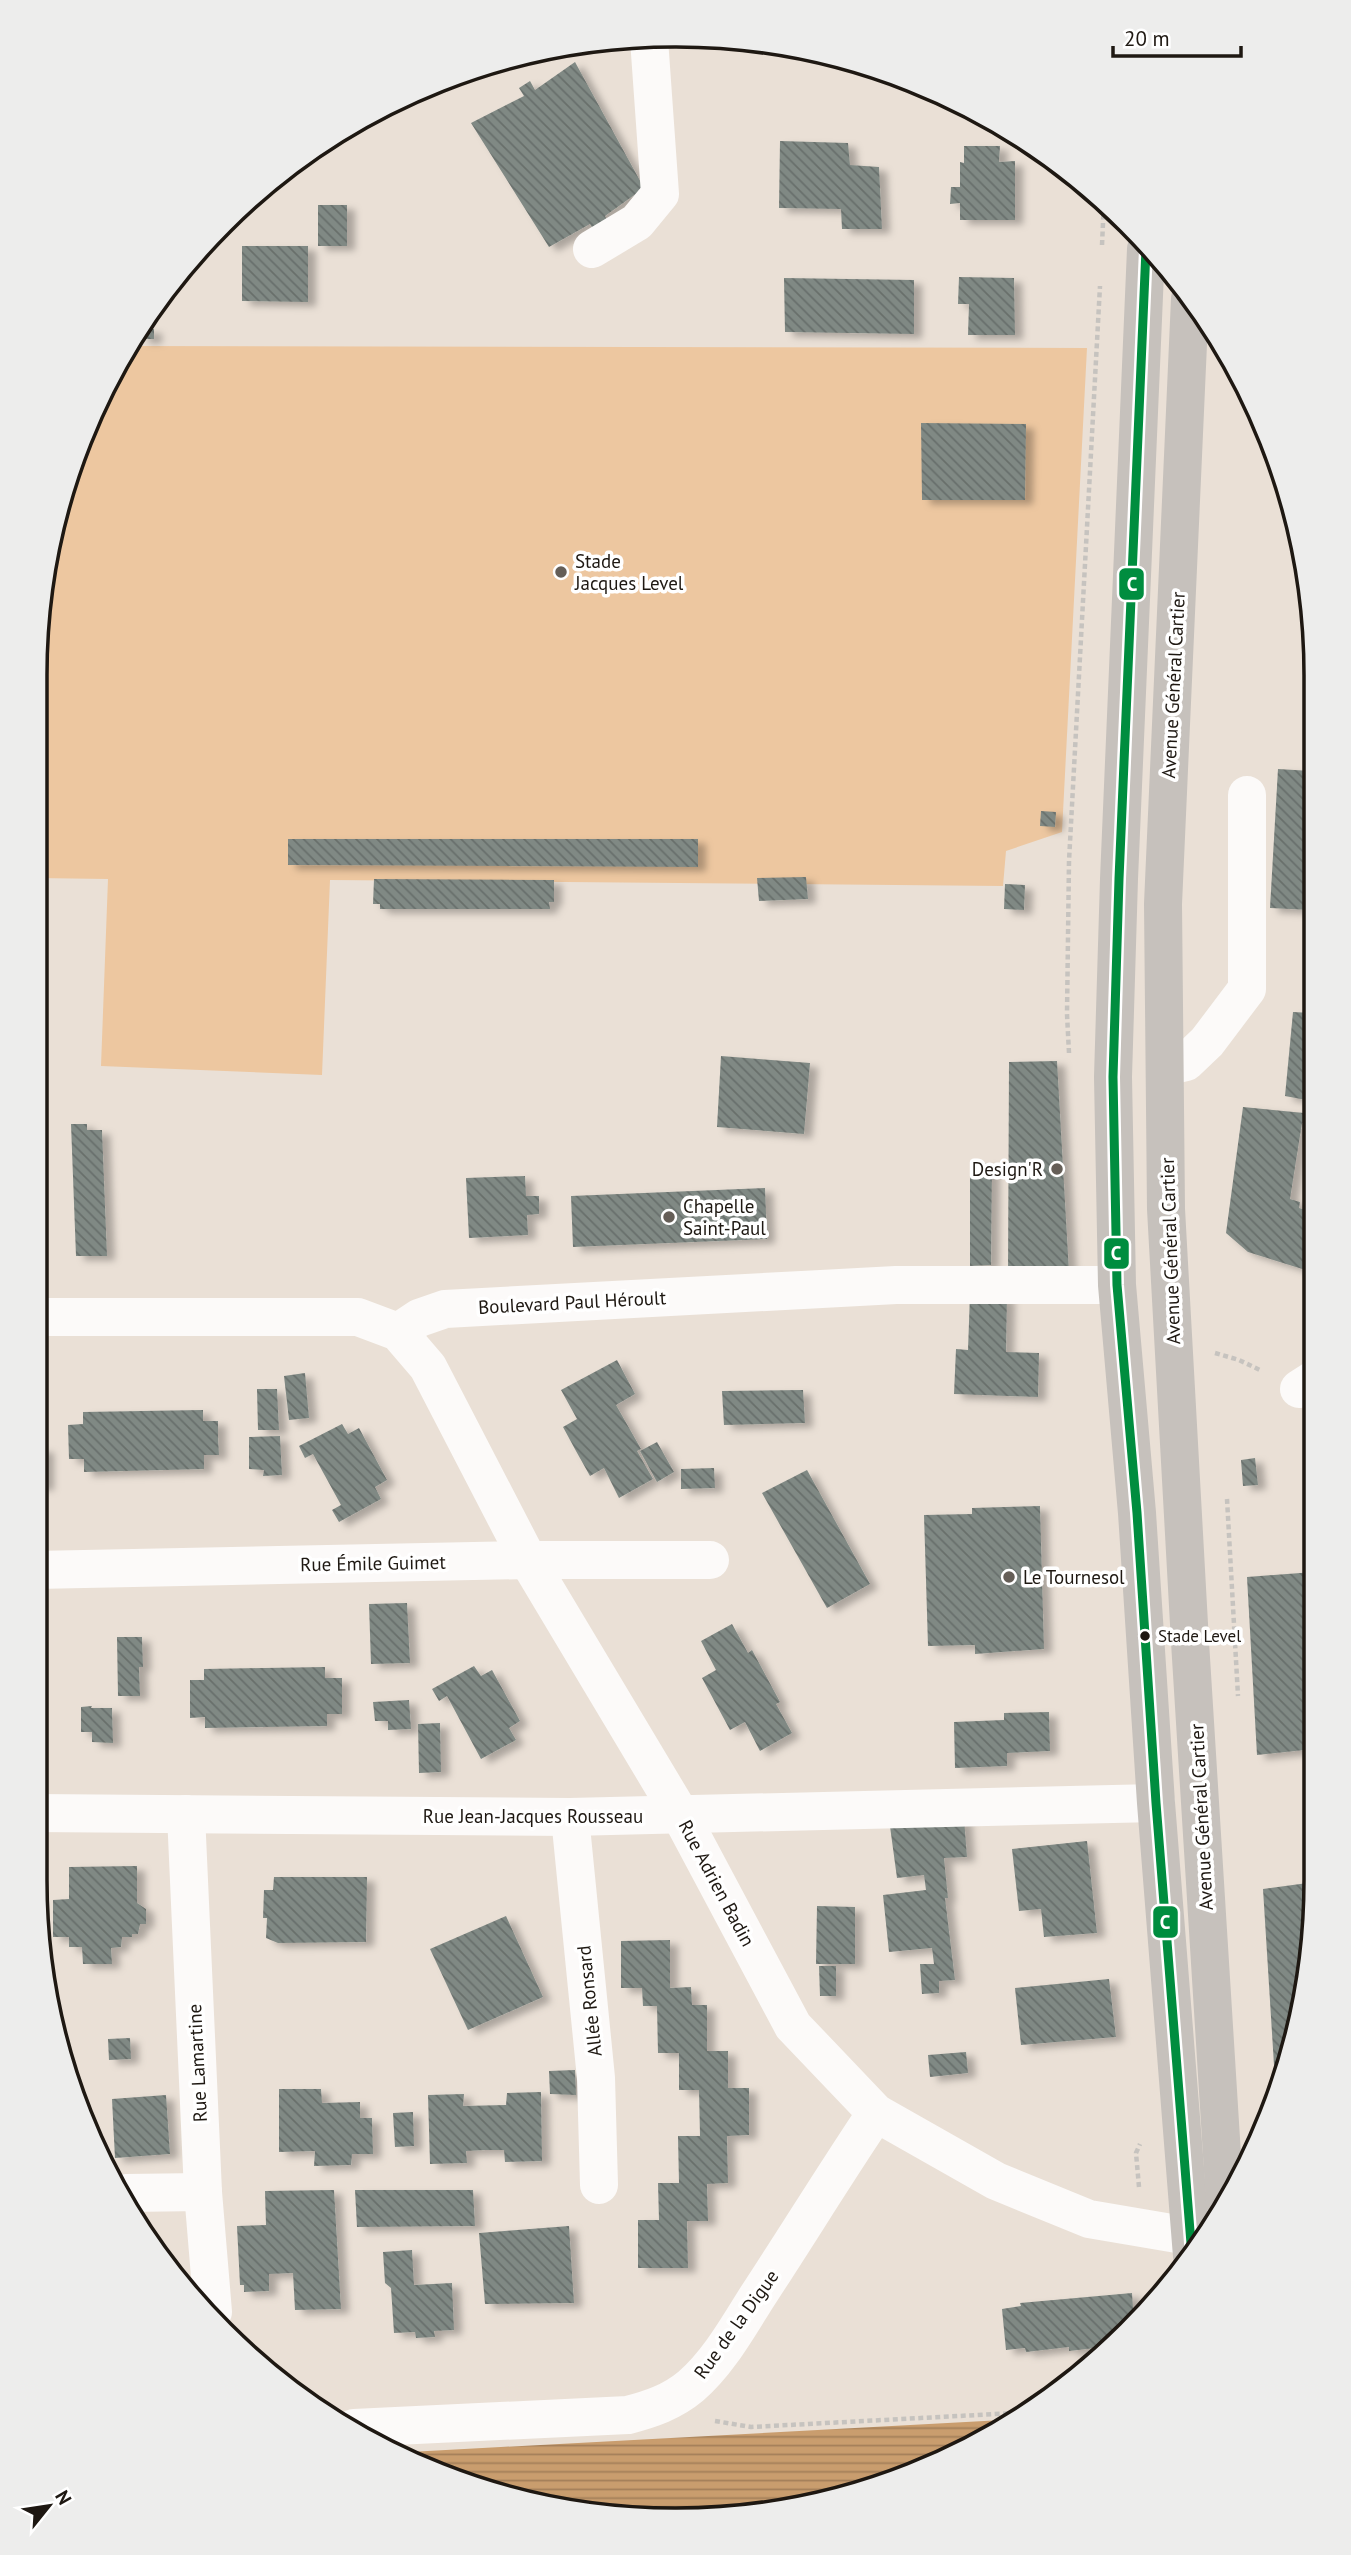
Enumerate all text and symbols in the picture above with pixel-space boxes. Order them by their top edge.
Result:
scale bar [1113,14,1241,58]
text: 20 m [1124,25,1170,52]
place label: Stade Jacques Level [574,549,684,595]
marker: Stade Jacques Level [553,564,569,580]
line badge: C [1118,567,1145,601]
text: C [1127,572,1138,596]
street label: Avenue Général Cartier [1156,591,1190,779]
place label: Design'R [972,1157,1043,1181]
street label: Avenue Général Cartier [1155,1157,1185,1345]
marker: Design'R [1049,1161,1065,1177]
place label: Chapelle Saint-Paul [683,1194,766,1240]
marker: Chapelle Saint-Paul [661,1209,677,1225]
line badge: C [1103,1237,1130,1270]
text: C [1111,1241,1122,1265]
street label: Boulevard Paul Héroult [477,1285,667,1319]
street label: Rue Émile Guimet [300,1550,447,1576]
place label: Le Tournesol [1023,1565,1125,1589]
marker: Le Tournesol [1001,1569,1017,1585]
place label: Stade Level [1158,1625,1241,1647]
marker: Stade Level [1138,1629,1152,1643]
street label: Avenue Général Cartier [1184,1723,1218,1911]
street label: Rue Jean-Jacques Rousseau [423,1804,643,1828]
street label: Rue Adrien Badin [674,1816,760,1950]
line badge: C [1152,1905,1179,1939]
text: C [1160,1910,1171,1934]
street label: Allée Ronsard [571,1944,607,2058]
street label: Rue Lamartine [182,2003,212,2123]
street label: Rue de la Digue [688,2265,784,2383]
north arrow [14,2471,84,2541]
text: N [50,2486,77,2509]

